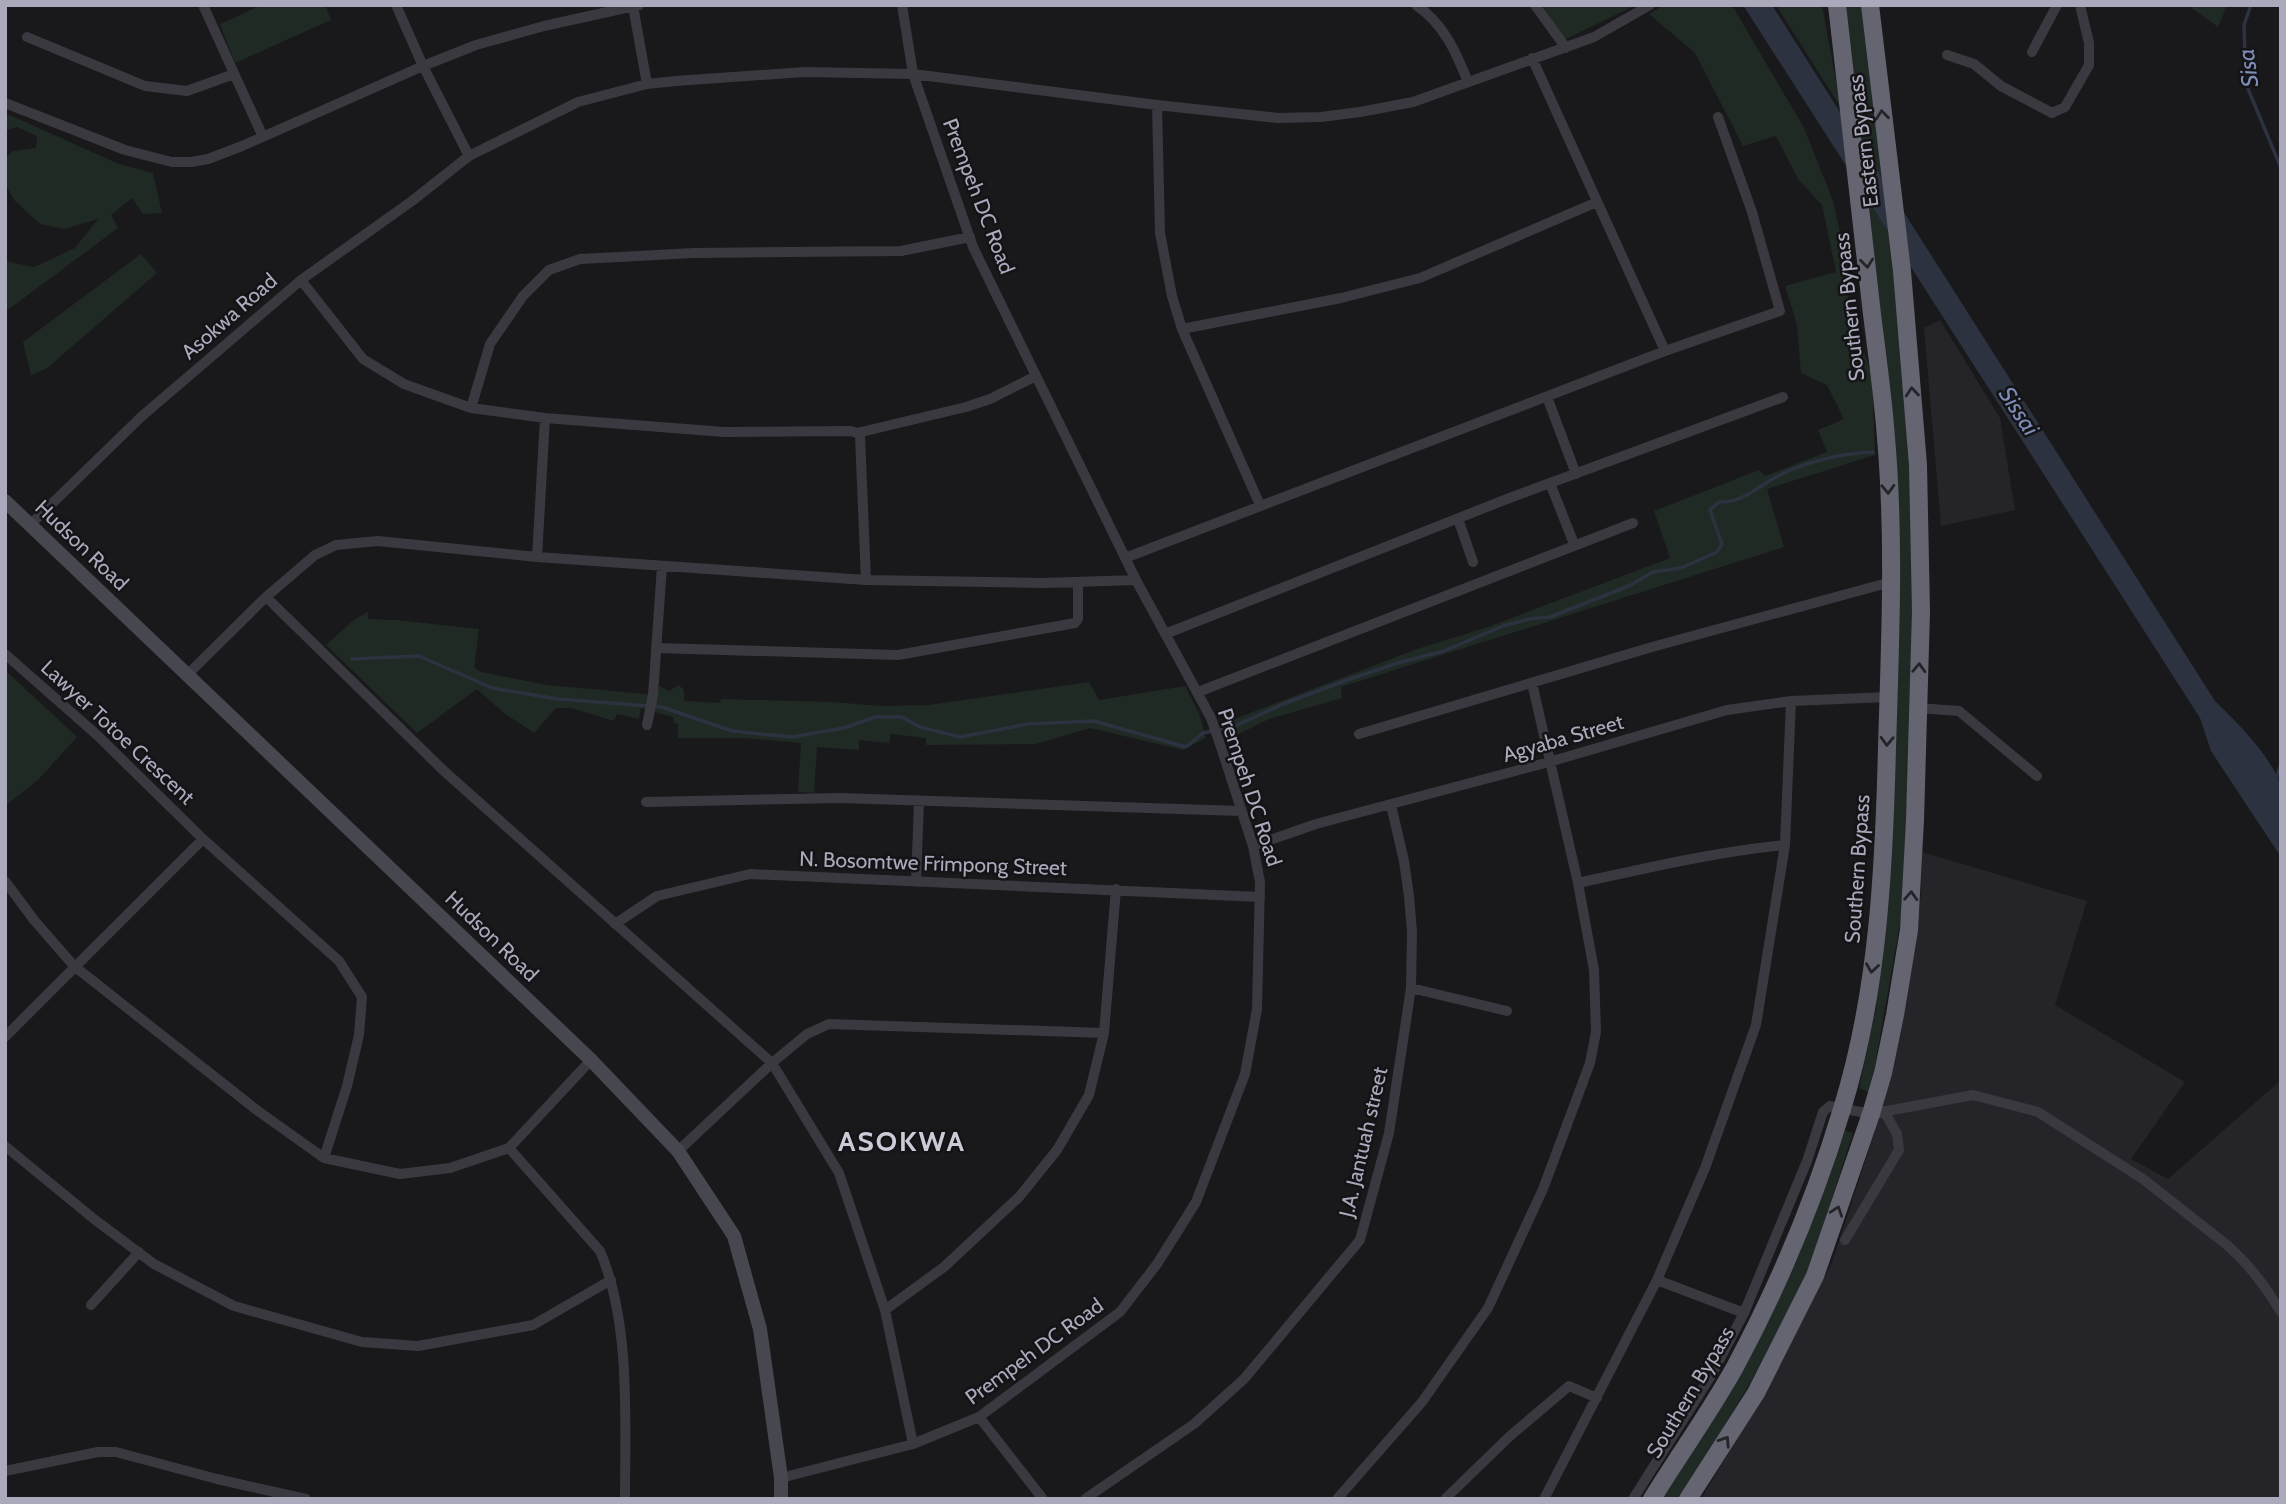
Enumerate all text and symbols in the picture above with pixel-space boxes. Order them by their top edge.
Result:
water label: Sisa [2232,47,2264,89]
street label: Eastern Bypass [1842,73,1884,209]
one-way arrow [1875,109,1890,121]
street label: Prempeh DC Road [938,115,1020,277]
street label: Southern Bypass [1829,231,1869,382]
one-way arrow [1859,257,1874,268]
street label: Asokwa Road [176,268,282,364]
water label: Sissai [1993,381,2046,442]
one-way arrow [1905,386,1920,397]
one-way arrow [1881,484,1896,495]
street label: Hudson Road [30,494,134,596]
street label: Lawyer Totoe Crescent [36,655,200,809]
one-way arrow [1912,663,1927,674]
street label: Prempeh DC Road [1213,705,1287,869]
street label: Agyaba Street [1500,709,1626,767]
one-way arrow [1879,736,1895,747]
street label: Southern Bypass [1839,793,1875,944]
street label: N. Bosomtwe Frimpong Street [799,846,1067,880]
street label: Hudson Road [440,885,544,987]
one-way arrow [1903,890,1918,901]
one-way arrow [1865,962,1880,974]
street label: J.A. Jantuah street [1333,1064,1392,1221]
district label: ASOKWA [838,1124,966,1158]
one-way arrow [1829,1206,1843,1218]
street label: Prempeh DC Road [960,1293,1108,1409]
street label: Southern Bypass [1641,1321,1739,1462]
one-way arrow [1717,1436,1730,1449]

